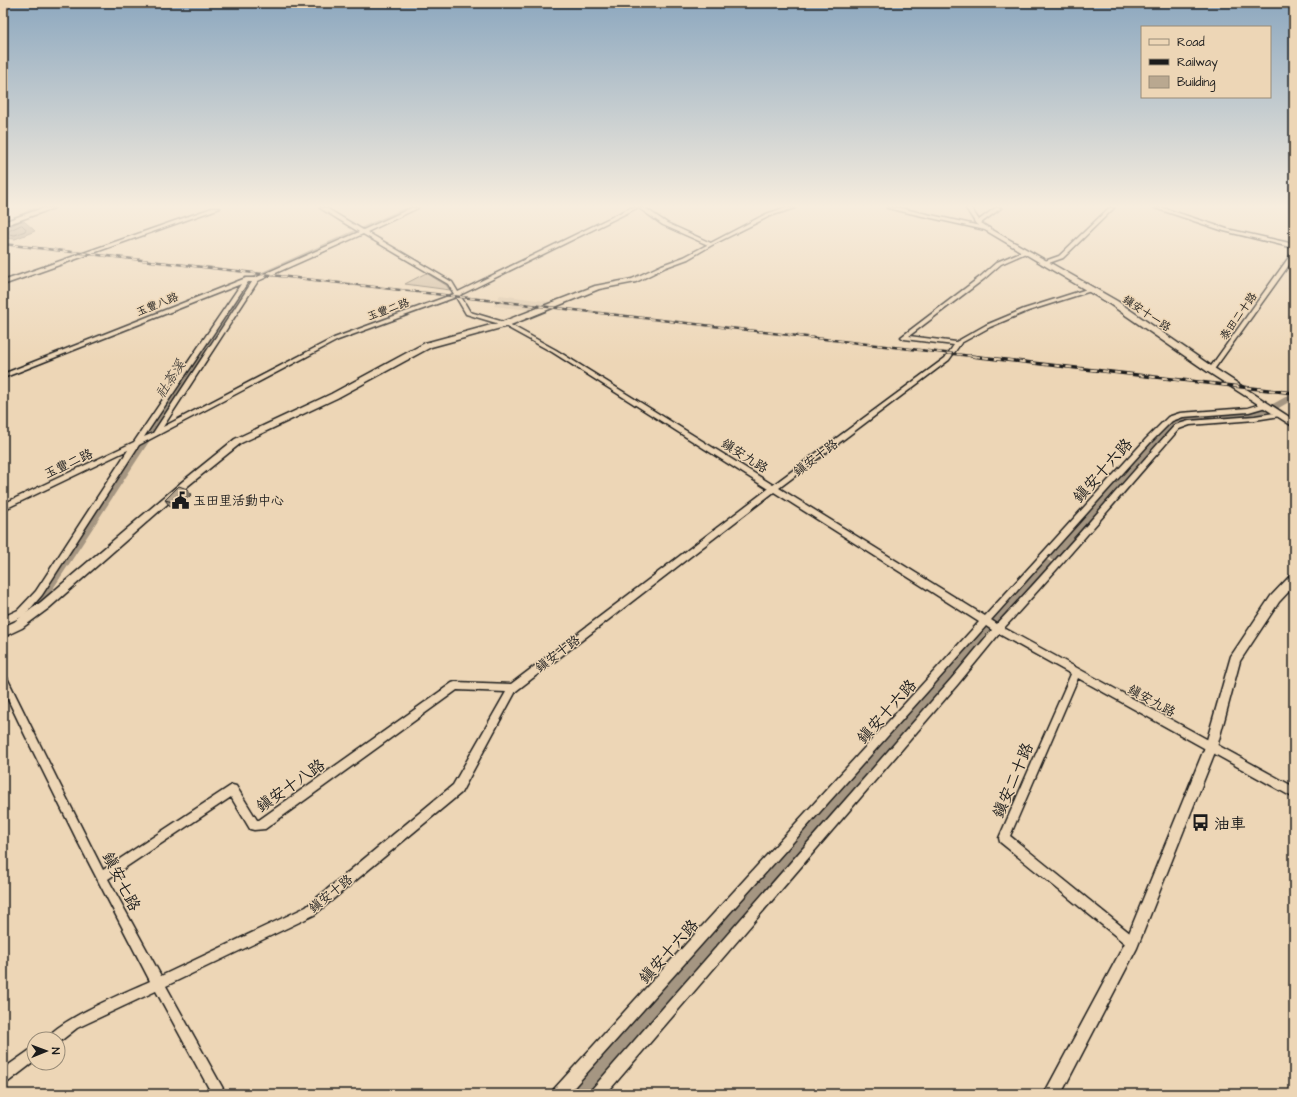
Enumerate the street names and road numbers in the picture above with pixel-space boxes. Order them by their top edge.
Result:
street label: 玉豐八路 [134,289,180,320]
street label: 泰田二十路 [1216,289,1260,343]
street label: 鎮安十一路 [1120,292,1174,335]
street label: 玉豐二路 [365,295,411,324]
street label: 鎮安九路 [718,434,771,477]
street label: 鎮安十六路 [1068,434,1138,508]
street label: 鎮安十路 [789,435,842,481]
street label: 玉豐二路 [41,445,96,483]
street label: 鎮安十路 [531,631,584,677]
street label: 鎮安十六路 [852,675,922,749]
street label: 鎮安九路 [1124,680,1179,721]
street label: 鎮安二十路 [987,739,1039,822]
street label: 鎮安十八路 [251,754,330,818]
street label: 鎮安七路 [97,848,145,915]
street label: 鎮安十路 [305,870,357,917]
street label: 鎮安十六路 [634,915,704,989]

